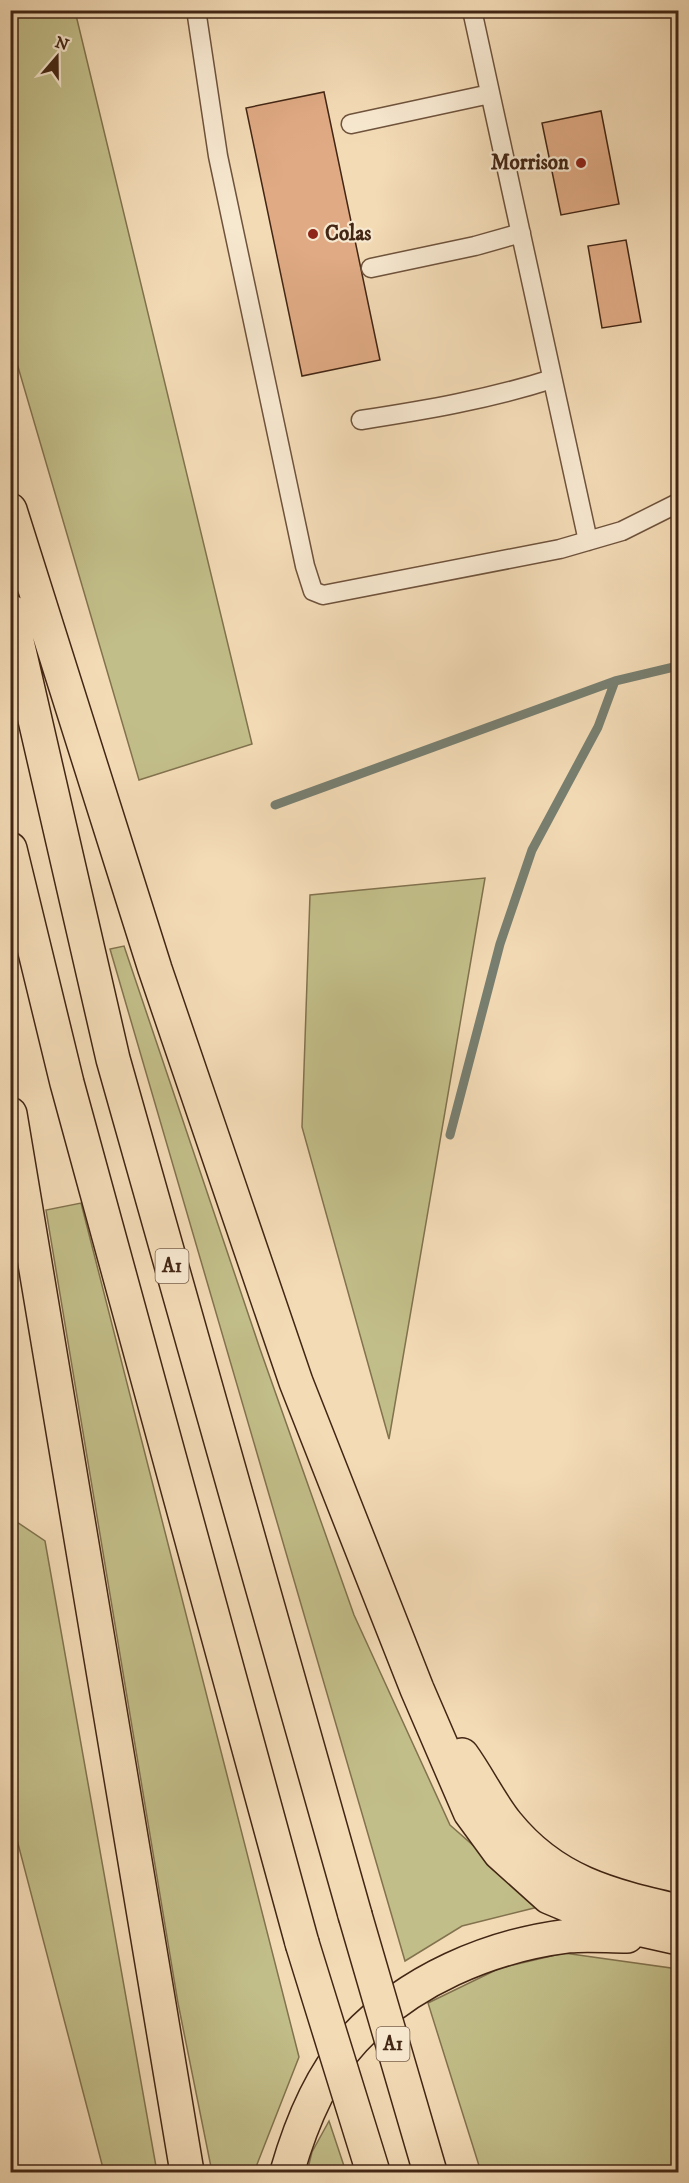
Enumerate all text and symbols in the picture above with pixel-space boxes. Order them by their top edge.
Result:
north arrow [27,27,87,87]
text: N [52,32,71,55]
place label: Morrison [491,150,570,176]
marker: Morrison [574,156,588,170]
place label: Colas [325,221,371,247]
marker: Colas [306,227,320,241]
road number: A1 [156,1249,188,1283]
road number: A1 [376,2027,410,2061]

